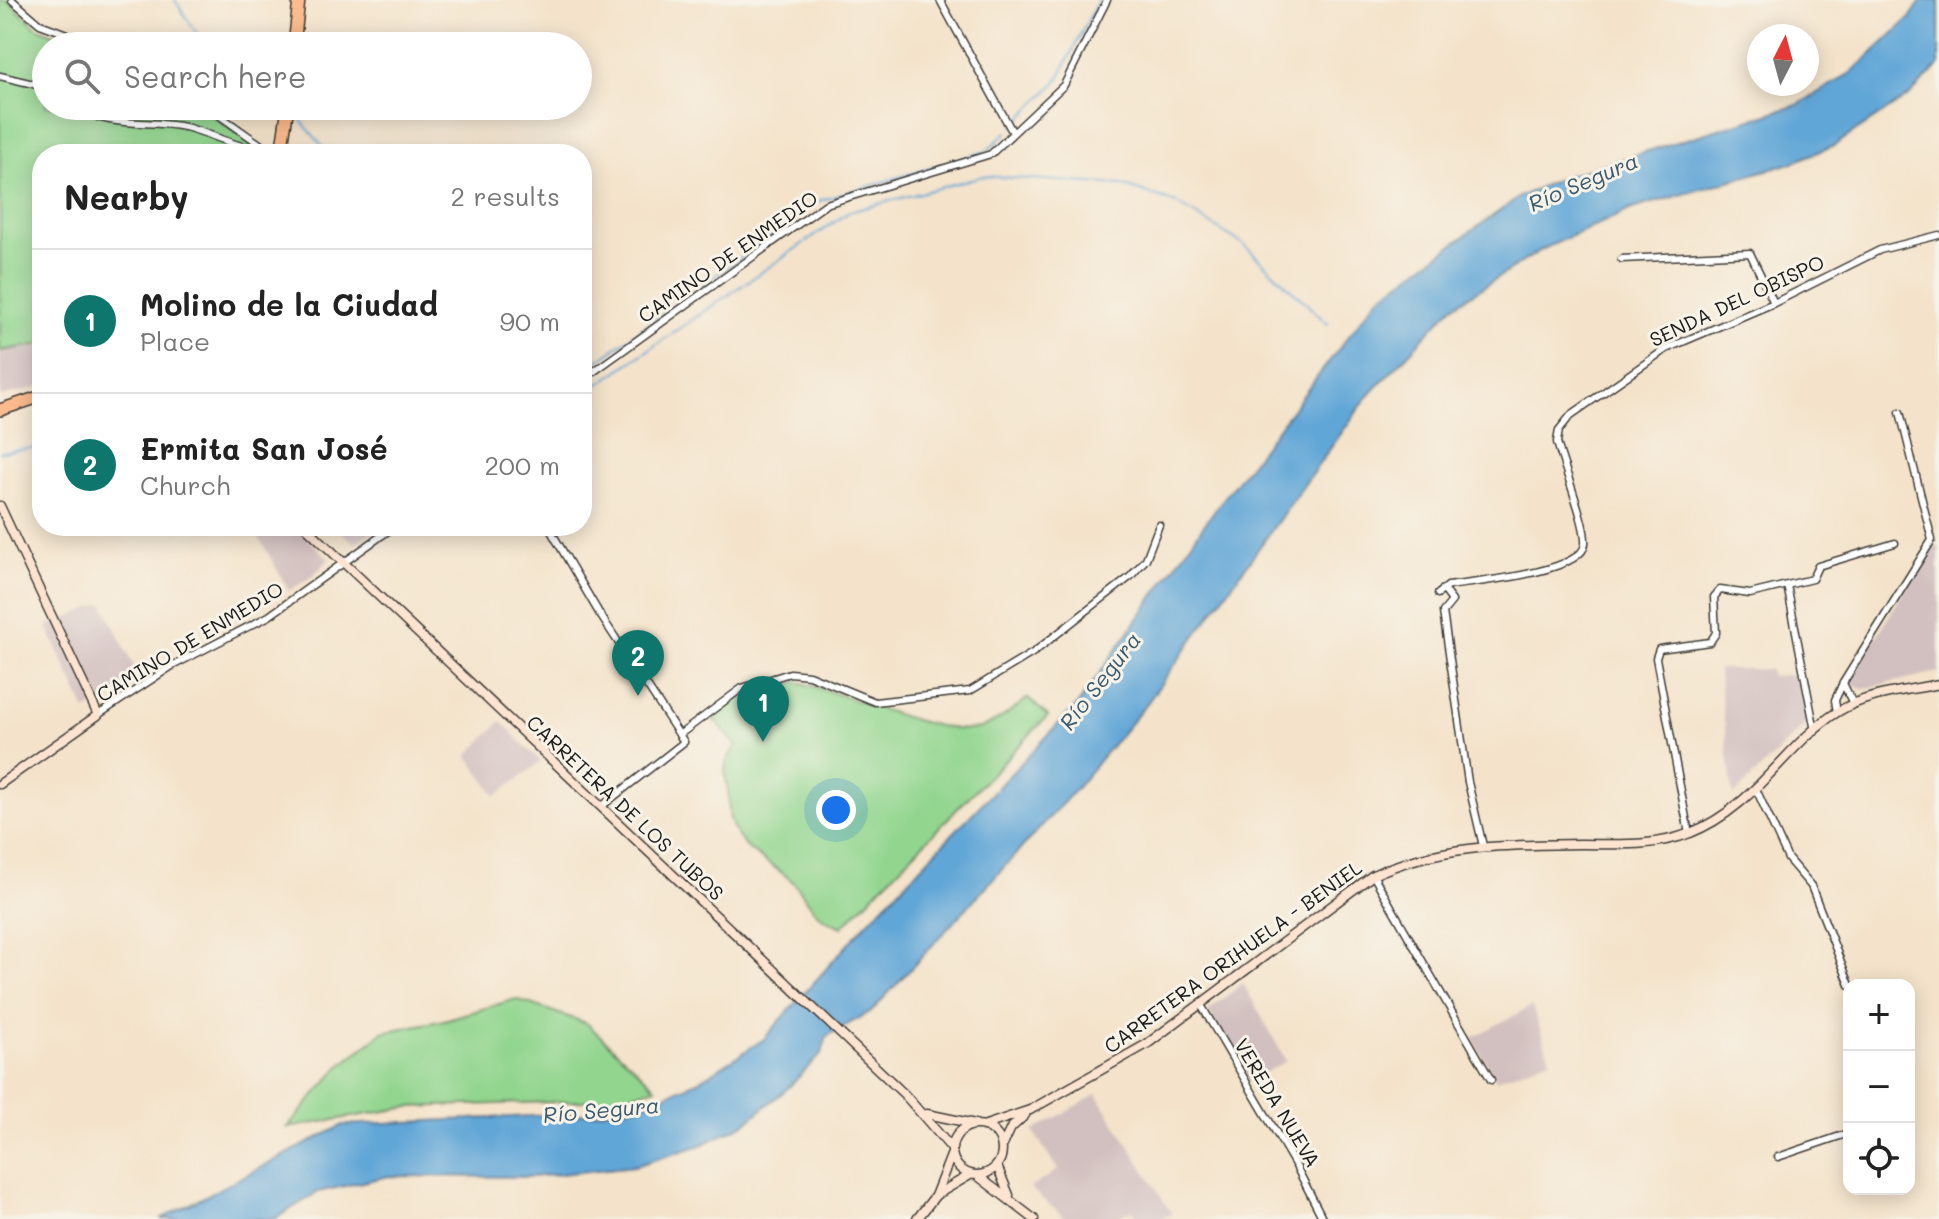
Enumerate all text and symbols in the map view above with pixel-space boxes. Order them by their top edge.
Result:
north arrow [1747,24,1819,96]
search box [32,32,592,120]
icon: search [60,54,104,98]
text: Search here [124,56,307,96]
water label: Río Segura [1523,145,1642,218]
text: Nearby [64,174,189,219]
text: 2 results [451,179,560,213]
street label: CAMINO DE ENMEDIO [633,184,822,328]
street label: SENDA DEL OBISPO [1645,248,1828,352]
text: Molino de la Ciudad [140,284,438,324]
text: 1 [84,304,96,338]
text: 90 m [500,304,560,338]
text: Place [140,324,210,358]
text: Ermita San José [140,428,388,468]
text: 2 [83,448,97,482]
text: 200 m [484,448,560,482]
text: Church [140,468,230,502]
street label: CAMINO DE ENMEDIO [91,575,288,707]
water label: Río Segura [1052,626,1147,736]
pin: 2 [612,630,664,696]
pin: 1 [737,676,789,742]
street label: CARRETERA DE LOS TUBOS [522,709,730,906]
your location [816,790,856,830]
street label: CARRETERA ORIHUELA - BENIEL [1098,854,1367,1059]
map controls [1843,979,1915,1195]
button: + [1843,979,1915,1051]
street label: VEREDA NUEVA [1229,1033,1327,1172]
button: − [1843,1051,1915,1123]
water label: Río Segura [542,1090,660,1129]
button: locate [1843,1123,1915,1195]

